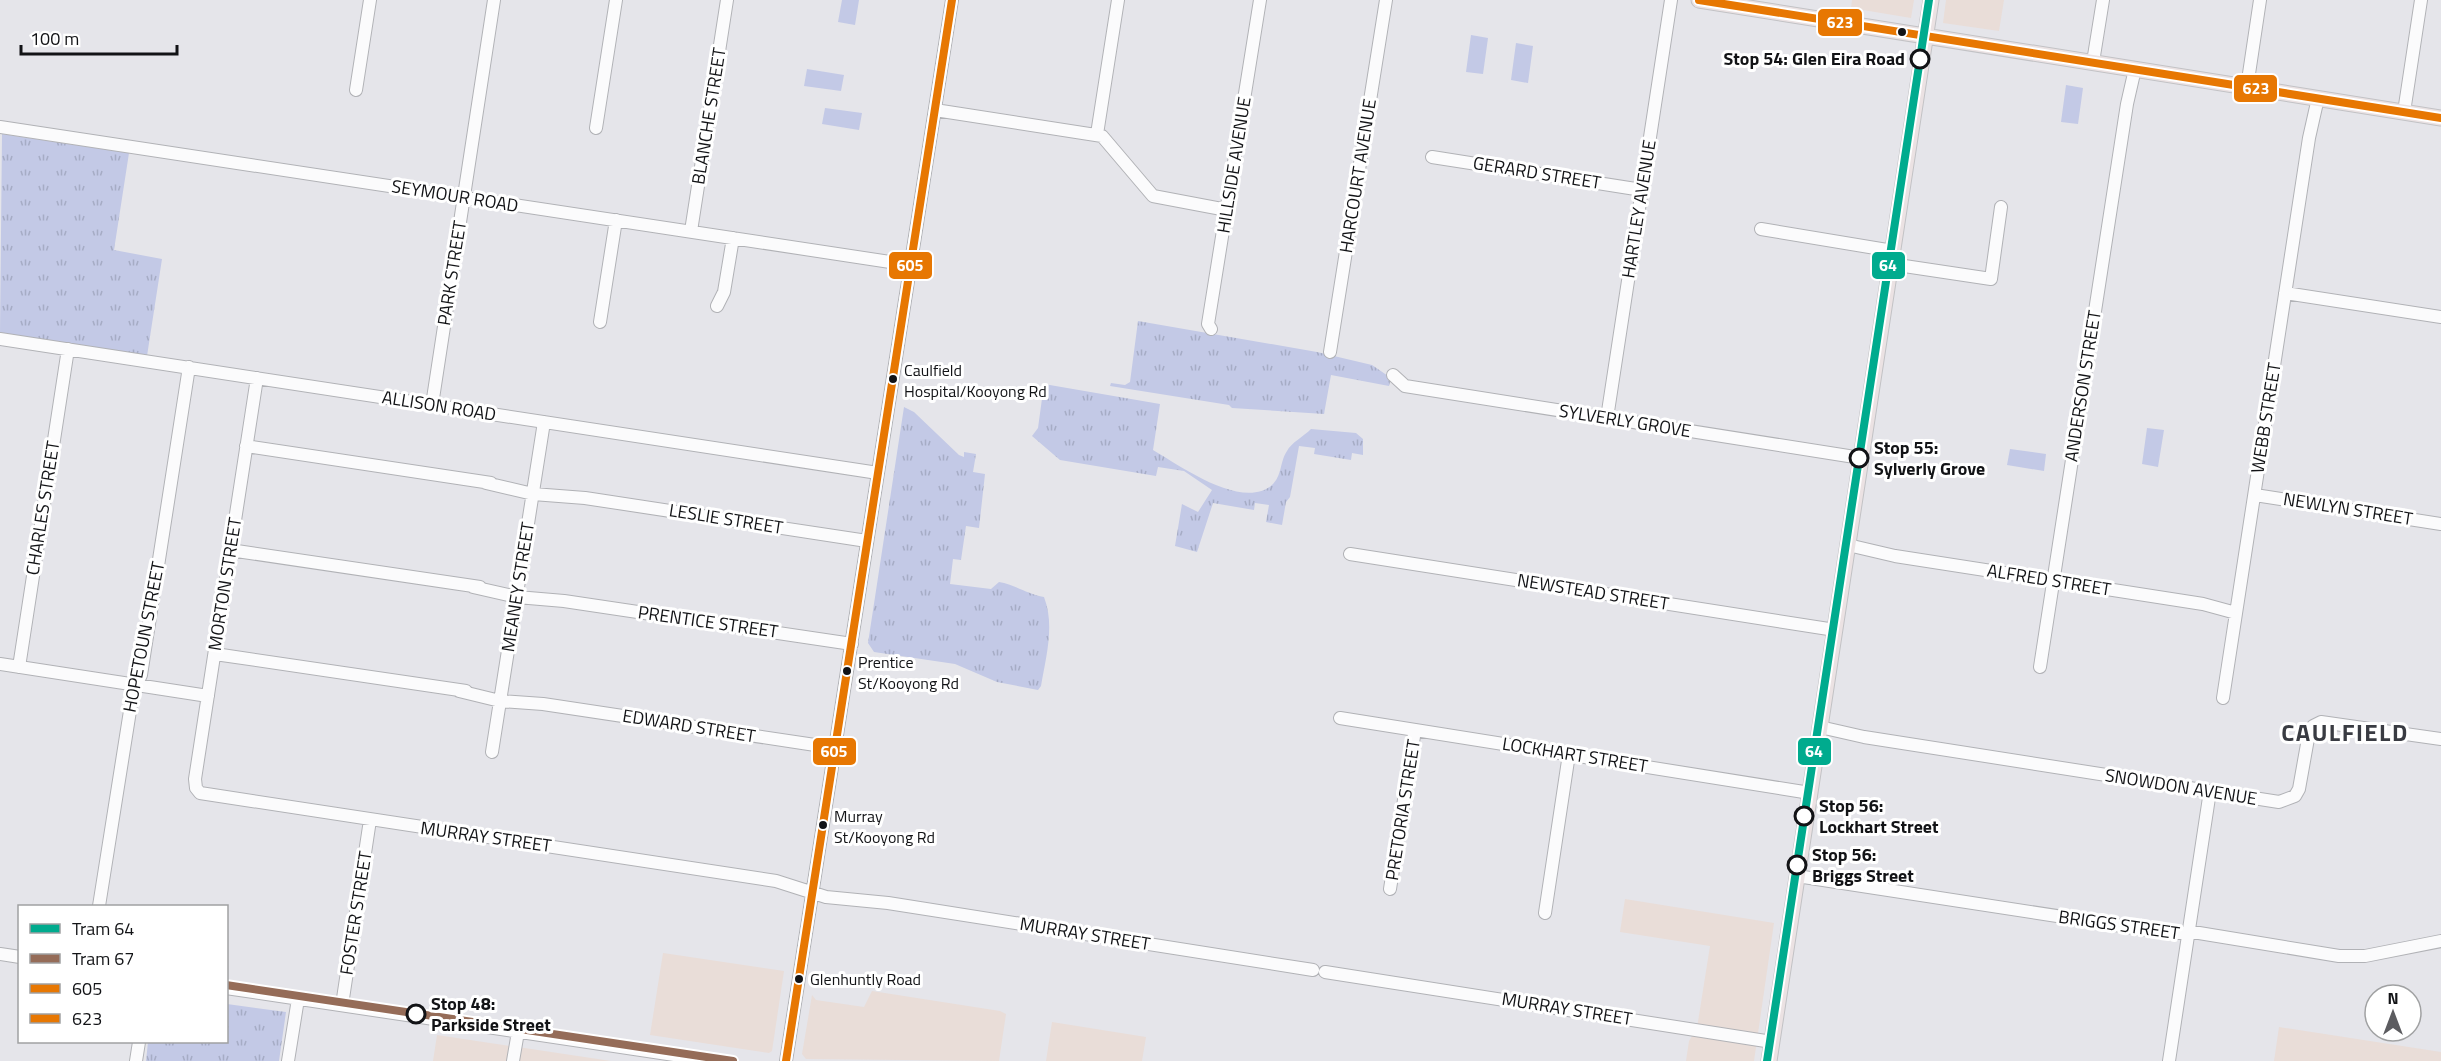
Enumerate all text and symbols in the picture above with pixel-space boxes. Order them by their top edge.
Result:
line badge: 623 [1817,8,1863,37]
text: 623 [1827,10,1853,34]
scale bar [21,18,177,56]
text: 100 m [30,25,79,52]
unlabelled marker [1896,26,1908,38]
street label: BLANCHE STREET [684,45,733,186]
place label: Stop 54: Glen Eira Road [1724,45,1905,72]
marker: Stop 54: Glen Eira Road [1910,49,1930,69]
line badge: 623 [2233,74,2278,103]
text: 623 [2243,76,2269,100]
street label: HILLSIDE AVENUE [1209,95,1258,235]
street label: HARCOURT AVENUE [1332,97,1383,255]
street label: HARTLEY AVENUE [1614,138,1663,280]
street label: GERARD STREET [1471,149,1603,196]
street label: SEYMOUR ROAD [390,172,520,219]
street label: PARK STREET [430,218,473,327]
line badge: 605 [888,251,933,280]
line badge: 64 [1871,251,1906,280]
text: 605 [897,253,923,277]
text: 64 [1879,253,1897,277]
street label: ANDERSON STREET [2057,308,2108,464]
place label: Caulfield Hospital/Kooyong Rd [904,358,1047,403]
street label: WEBB STREET [2243,360,2288,475]
marker: Caulfield Hospital/Kooyong Rd [887,373,899,385]
street label: ALLISON ROAD [380,383,498,428]
street label: SYLVERLY GROVE [1557,397,1693,444]
place label: Stop 55: Sylverly Grove [1874,434,1985,482]
street label: CHARLES STREET [19,438,67,577]
marker: Stop 55: Sylverly Grove [1849,448,1869,468]
street label: NEWLYN STREET [2281,485,2415,532]
street label: LESLIE STREET [667,496,785,541]
street label: MORTON STREET [201,515,248,653]
street label: MEANEY STREET [494,519,541,654]
street label: ALFRED STREET [1985,556,2114,603]
street label: HOPETOUN STREET [116,559,171,715]
street label: NEWSTEAD STREET [1515,566,1671,617]
street label: PRENTICE STREET [636,598,780,645]
place label: Prentice St/Kooyong Rd [858,650,959,695]
marker: Prentice St/Kooyong Rd [841,665,853,677]
street label: EDWARD STREET [621,702,758,749]
district label: CAULFIELD [2281,714,2409,750]
street label: LOCKHART STREET [1500,730,1650,779]
line badge: 605 [812,737,857,766]
street label: PRETORIA STREET [1378,737,1427,882]
line badge: 64 [1797,737,1832,766]
text: 605 [821,739,847,763]
text: 64 [1805,739,1823,763]
street label: SNOWDON AVENUE [2103,761,2259,812]
place label: Stop 56: Lockhart Street [1819,792,1939,840]
place label: Murray St/Kooyong Rd [834,804,935,849]
marker: Stop 56: Lockhart Street [1794,806,1814,826]
street label: MURRAY STREET [419,814,554,859]
marker: Murray St/Kooyong Rd [817,819,829,831]
place label: Stop 56: Briggs Street [1812,841,1914,889]
street label: FOSTER STREET [332,849,379,977]
marker: Stop 56: Briggs Street [1787,855,1807,875]
street label: BRIGGS STREET [2057,903,2182,946]
legend [18,905,228,1043]
street label: MURRAY STREET [1018,910,1153,957]
text: Tram 64 [72,915,134,942]
text: Tram 67 [72,945,134,972]
place label: Glenhuntly Road [810,967,921,991]
marker: Glenhuntly Road [793,973,805,985]
text: 605 [72,975,102,1002]
north arrow [2363,983,2423,1043]
street label: MURRAY STREET [1500,985,1635,1032]
text: N [2387,986,2399,1010]
place label: Stop 48: Parkside Street [431,990,551,1038]
marker: Stop 48: Parkside Street [406,1004,426,1024]
text: 623 [72,1005,102,1032]

